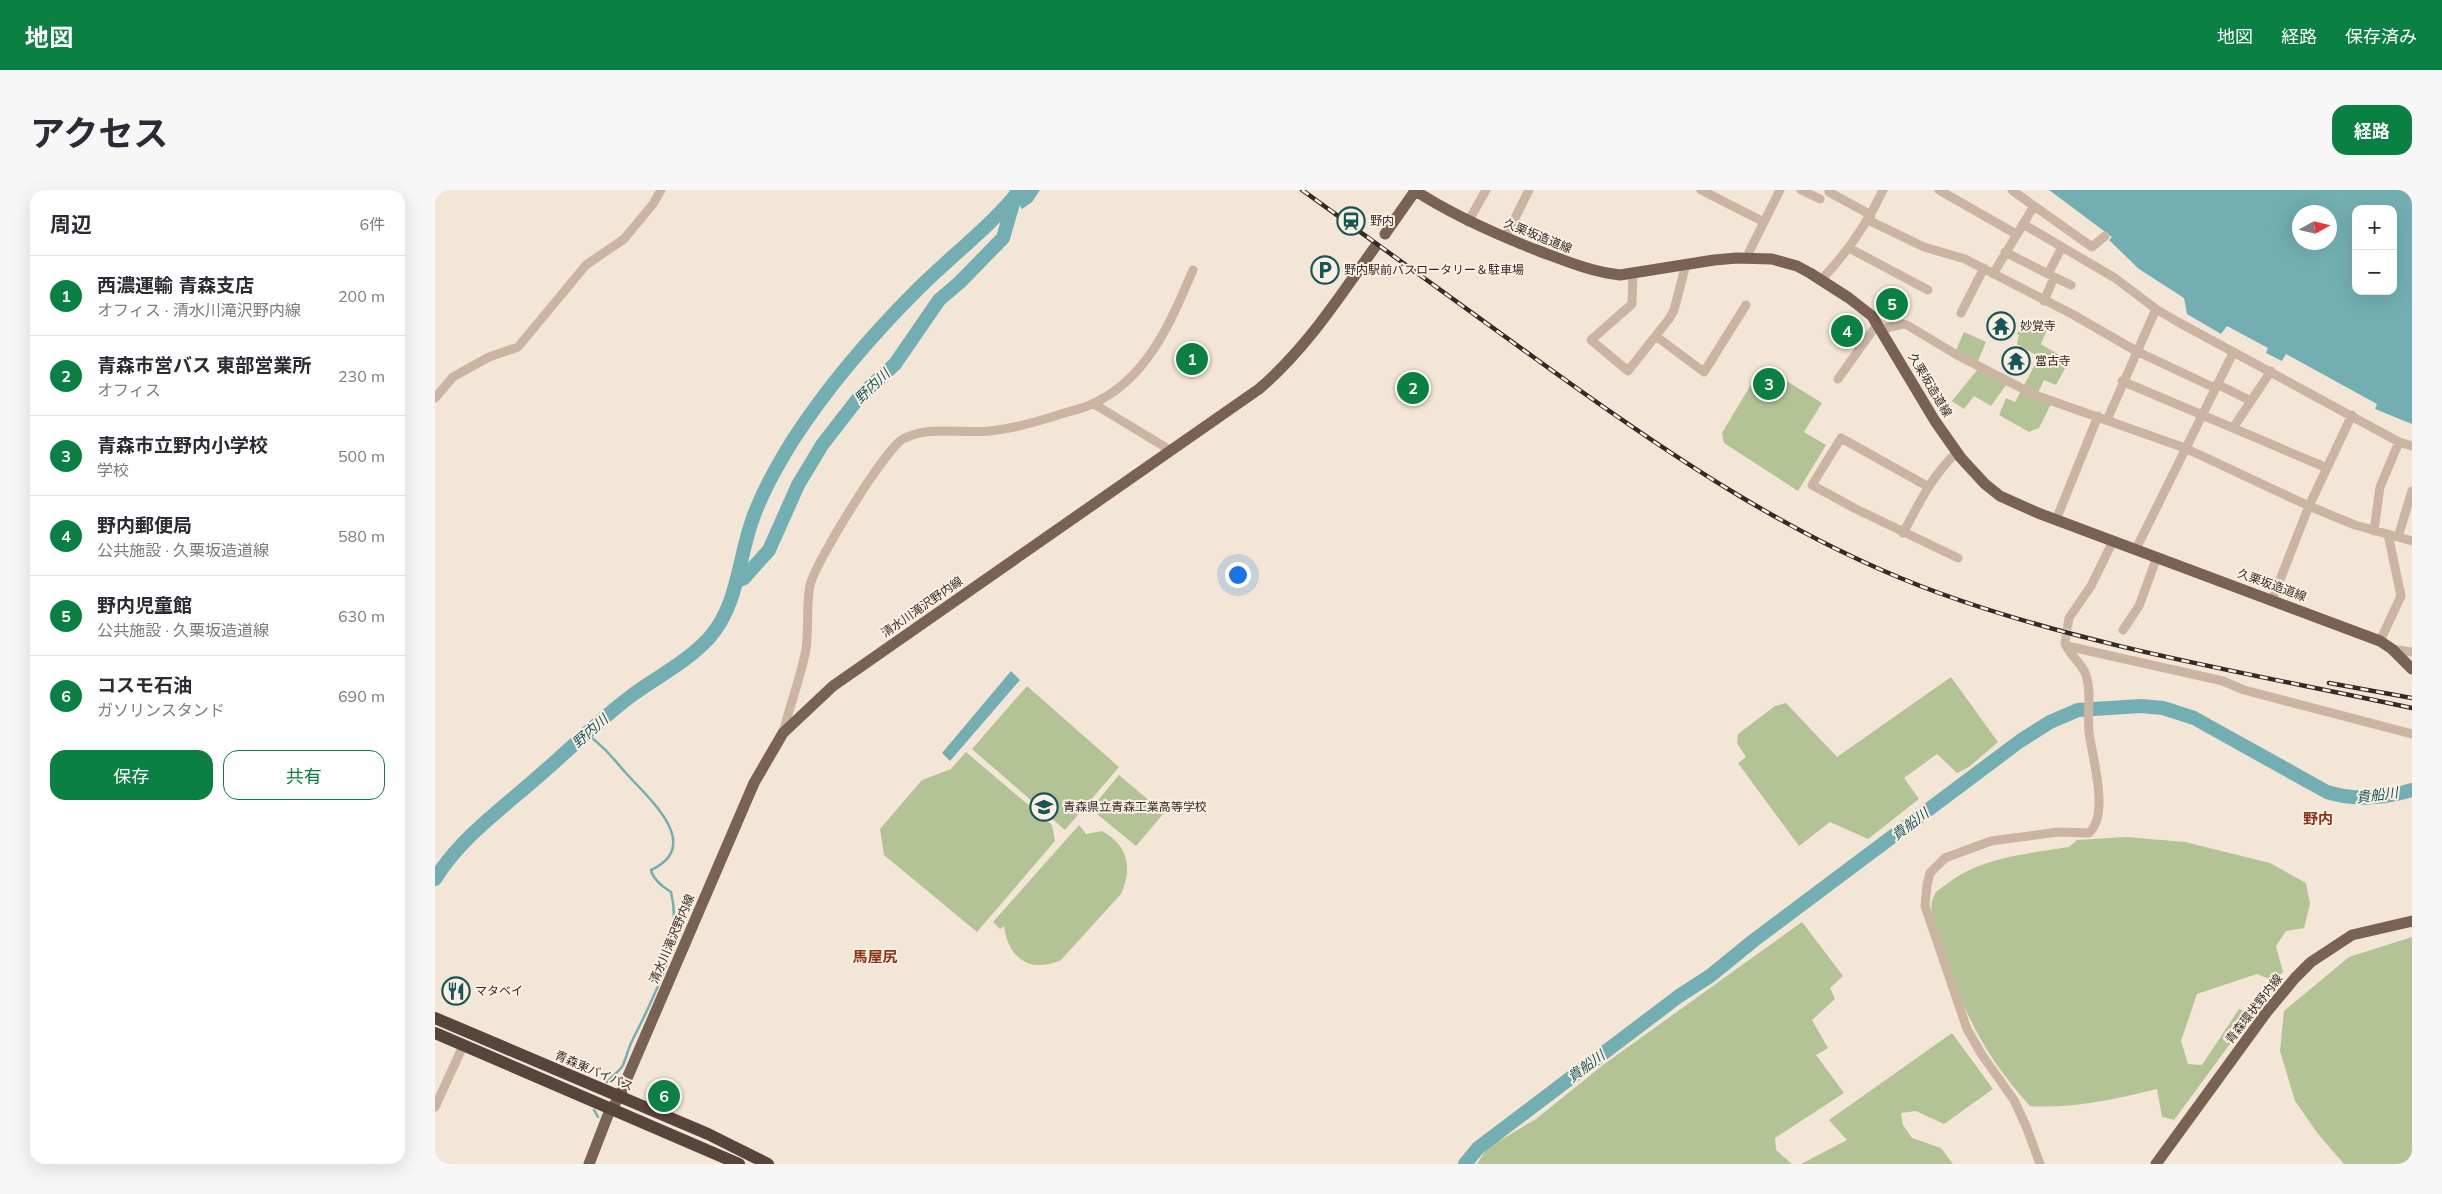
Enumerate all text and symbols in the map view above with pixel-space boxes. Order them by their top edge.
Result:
text: 地図 [25,22,73,52]
text: 地図 [2217,25,2253,48]
text: 経路 [2281,25,2317,48]
text: 保存済み [2345,25,2417,48]
button: 経路 [2332,105,2412,155]
text: アクセス [30,111,168,155]
north arrow [2292,205,2337,250]
map controls [2352,205,2397,295]
button: + [2352,205,2397,250]
station icon: 野内 [1336,206,1366,236]
text: 周辺 [50,211,92,237]
place label: 野内 [1370,213,1394,228]
text: 6件 [359,214,385,234]
street label: 久栗坂造道線 [1502,215,1574,256]
button: − [2352,250,2397,295]
parking icon: 野内駅前バスロータリー＆駐車場 [1310,255,1340,285]
place label: 野内駅前バスロータリー＆駐車場 [1344,262,1524,277]
text: 西濃運輸 青森支店 [97,273,254,297]
pin: 5 [1876,285,1908,323]
text: 1 [61,286,71,306]
text: 200 m [338,286,385,306]
text: オフィス · 清水川滝沢野内線 [97,300,301,320]
temple icon: 妙覚寺 [1986,311,2016,341]
pin: 4 [1831,312,1863,350]
place label: 妙覚寺 [2020,318,2056,333]
pin: 1 [1176,340,1208,378]
temple icon: 當古寺 [2001,346,2031,376]
street label: 久栗坂造道線 [1905,350,1955,419]
text: 青森市営バス 東部営業所 [97,353,311,377]
place label: 當古寺 [2035,353,2071,368]
water label: 野内川 [851,364,895,407]
pin: 3 [1753,365,1785,403]
text: 2 [61,366,71,386]
text: 230 m [338,366,385,386]
pin: 2 [1397,369,1429,407]
text: オフィス [97,380,161,400]
text: 青森市立野内小学校 [97,433,268,457]
text: 3 [61,446,71,466]
text: 500 m [338,446,385,466]
text: 学校 [97,460,129,480]
text: 野内郵便局 [97,513,192,537]
text: 4 [61,526,71,546]
text: 580 m [338,526,385,546]
text: 公共施設 · 久栗坂造道線 [97,540,269,560]
your location [1225,562,1251,588]
street label: 久栗坂造道線 [2236,565,2309,604]
street label: 清水川滝沢野内線 [878,573,965,640]
text: 野内児童館 [97,593,192,617]
text: 5 [61,606,71,626]
text: 630 m [338,606,385,626]
text: 公共施設 · 久栗坂造道線 [97,620,269,640]
text: コスモ石油 [97,673,192,697]
text: 6 [61,686,71,706]
text: 690 m [338,686,385,706]
text: ガソリンスタンド [97,700,225,720]
water label: 野内川 [568,709,613,752]
button: 保存 [50,750,213,800]
button: 共有 [223,750,385,800]
water label: 貴船川 [2355,783,2401,806]
school or university icon: 青森県立青森工業高等学校 [1029,792,1059,822]
place label: 青森県立青森工業高等学校 [1063,799,1207,814]
water label: 貴船川 [1888,803,1934,844]
district label: 野内 [2303,809,2333,828]
street label: 清水川滝沢野内線 [646,892,697,986]
district label: 馬屋尻 [852,947,898,966]
street label: 青森環状野内線 [2222,971,2285,1046]
restaurant icon: マタベイ [441,976,471,1006]
place label: マタベイ [475,983,523,998]
water label: 貴船川 [1564,1045,1610,1086]
street label: 青森東バイパス [553,1047,636,1094]
pin: 6 [648,1077,680,1115]

